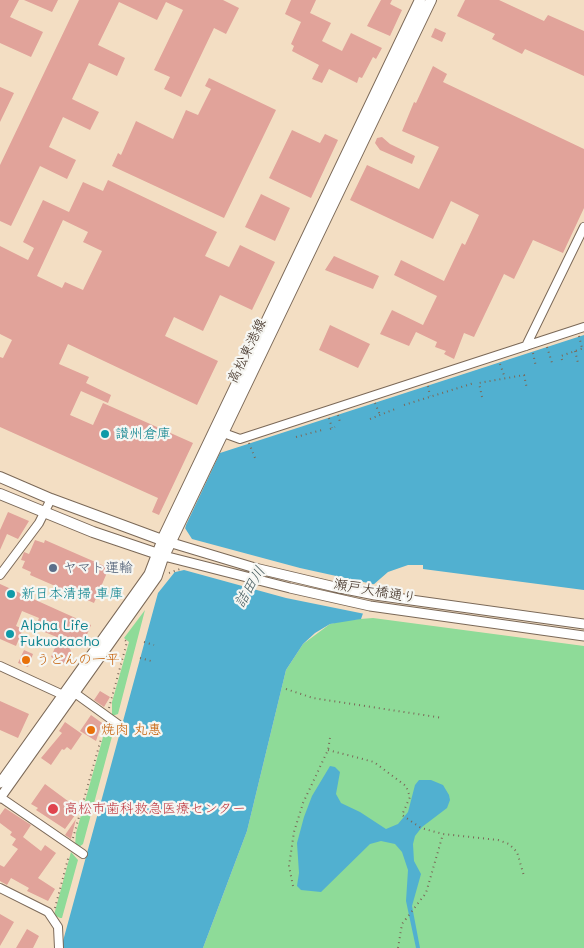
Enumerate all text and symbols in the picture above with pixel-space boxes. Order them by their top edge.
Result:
street label: 高松東港線 [224,316,270,386]
place label: 讃州倉庫 [115,426,171,442]
marker: 讃州倉庫 [99,428,111,440]
place label: ヤマト運輸 [63,560,133,576]
marker: ヤマト運輸 [47,562,59,574]
water label: 詰田川 [231,563,269,611]
street label: 瀬戸大橋通り [332,575,418,607]
place label: 新日本清掃 車庫 [21,586,123,602]
marker: 新日本清掃 車庫 [5,588,17,600]
place label: Alpha Life Fukuokacho [20,618,99,650]
marker: Alpha Life Fukuokacho [4,628,16,640]
place label: うどんの一平 [36,652,120,668]
marker: うどんの一平 [20,654,32,666]
place label: 焼肉 丸惠 [101,722,161,738]
marker: 焼肉 丸惠 [85,724,97,736]
place label: 高松市歯科救急医療センター [64,801,246,817]
marker: 高松市歯科救急医療センター [46,802,60,816]

